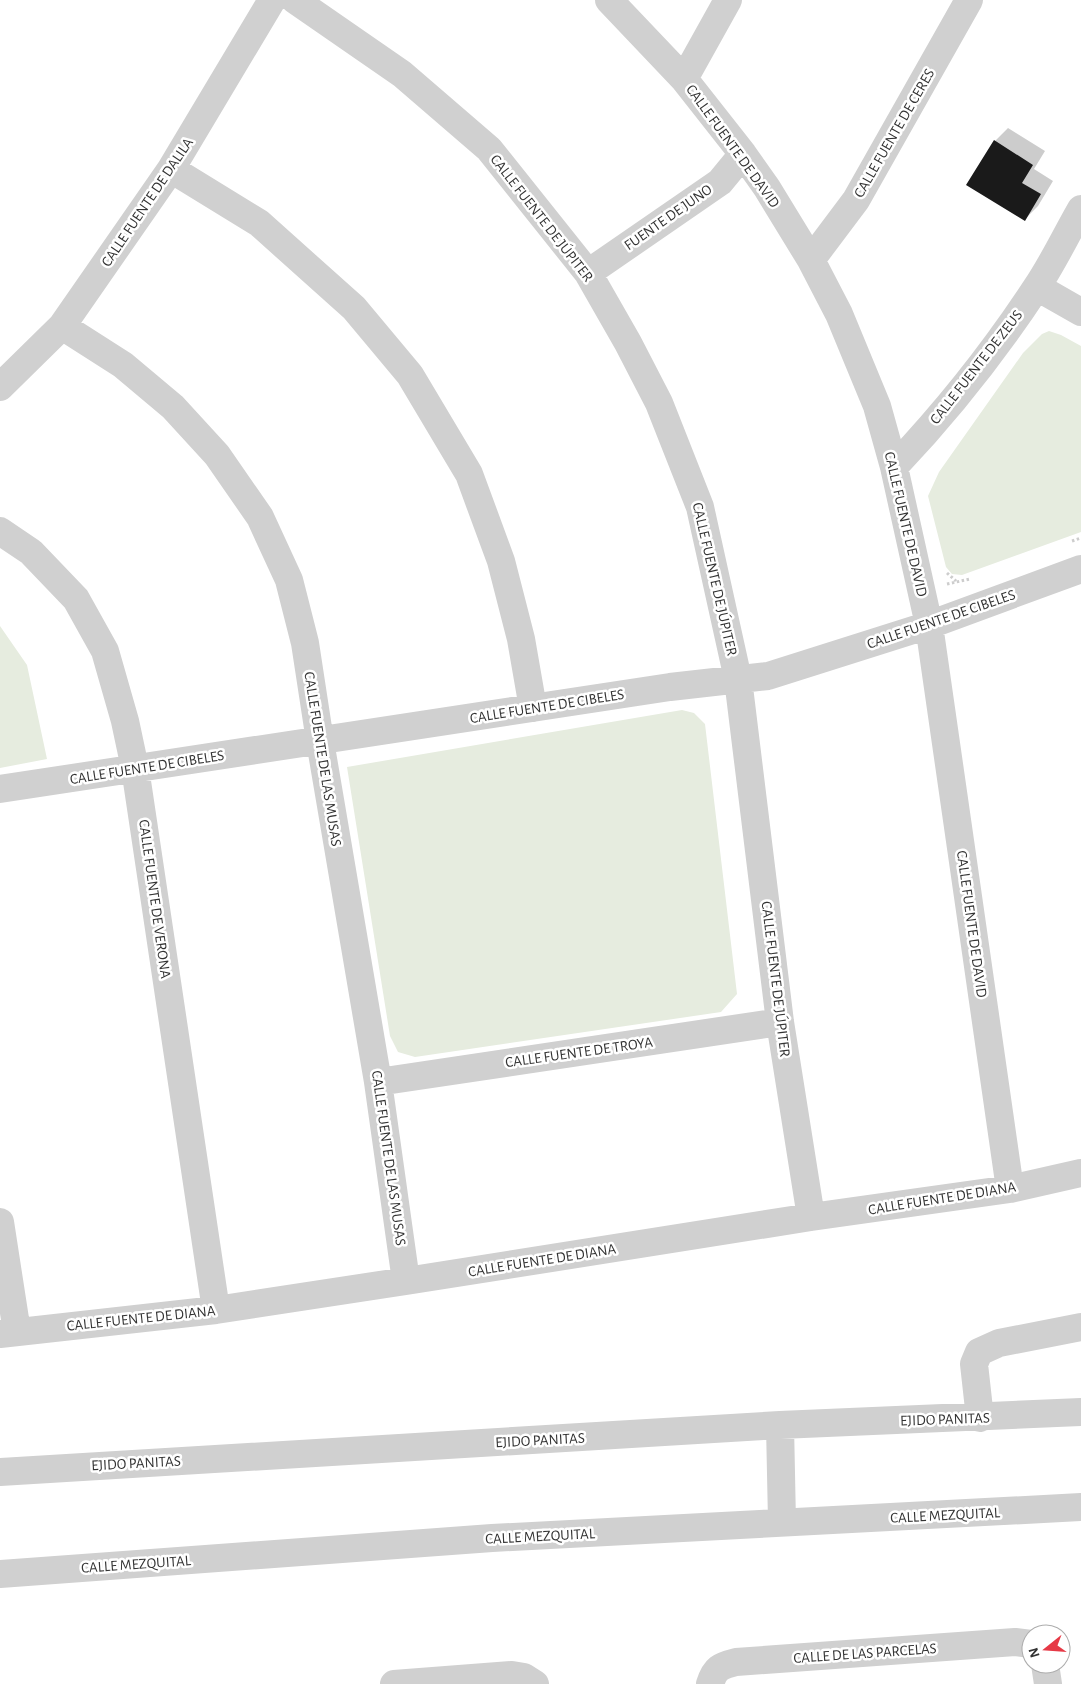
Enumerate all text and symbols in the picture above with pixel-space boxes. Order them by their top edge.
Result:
street label: CALLE FUENTE DE CERES [851,66,937,200]
street label: CALLE FUENTE DE DAVID [683,82,782,211]
street label: CALLE FUENTE DE DALILA [99,135,196,269]
street label: CALLE FUENTE DE JÚPITER [487,151,597,285]
street label: FUENTE DE JUNO [622,182,715,253]
street label: CALLE FUENTE DE ZEUS [927,308,1025,427]
street label: CALLE FUENTE DE DAVID [882,450,930,598]
street label: CALLE FUENTE DE JÚPITER [690,501,741,657]
street label: CALLE FUENTE DE CIBELES [865,587,1017,652]
street label: CALLE FUENTE DE LAS MUSAS [301,671,344,848]
street label: CALLE FUENTE DE CIBELES [469,687,625,726]
street label: CALLE FUENTE DE CIBELES [69,748,225,787]
street label: CALLE FUENTE DE VERONA [136,819,173,980]
street label: CALLE FUENTE DE DAVID [954,850,989,999]
street label: CALLE FUENTE DE JÚPITER [759,900,794,1058]
street label: CALLE FUENTE DE TROYA [504,1035,654,1070]
street label: CALLE FUENTE DE LAS MUSAS [369,1069,408,1247]
street label: CALLE FUENTE DE DIANA [867,1179,1017,1218]
street label: CALLE FUENTE DE DIANA [467,1241,617,1280]
street label: CALLE FUENTE DE DIANA [66,1303,217,1334]
street label: EJIDO PANITAS [900,1410,990,1429]
street label: EJIDO PANITAS [495,1431,585,1450]
street label: EJIDO PANITAS [91,1454,181,1473]
street label: CALLE MEZQUITAL [890,1505,1001,1526]
street label: CALLE MEZQUITAL [485,1526,596,1547]
street label: CALLE MEZQUITAL [81,1553,192,1576]
north arrow [1021,1624,1071,1674]
street label: CALLE DE LAS PARCELAS [793,1641,937,1666]
text: N [1026,1646,1043,1659]

